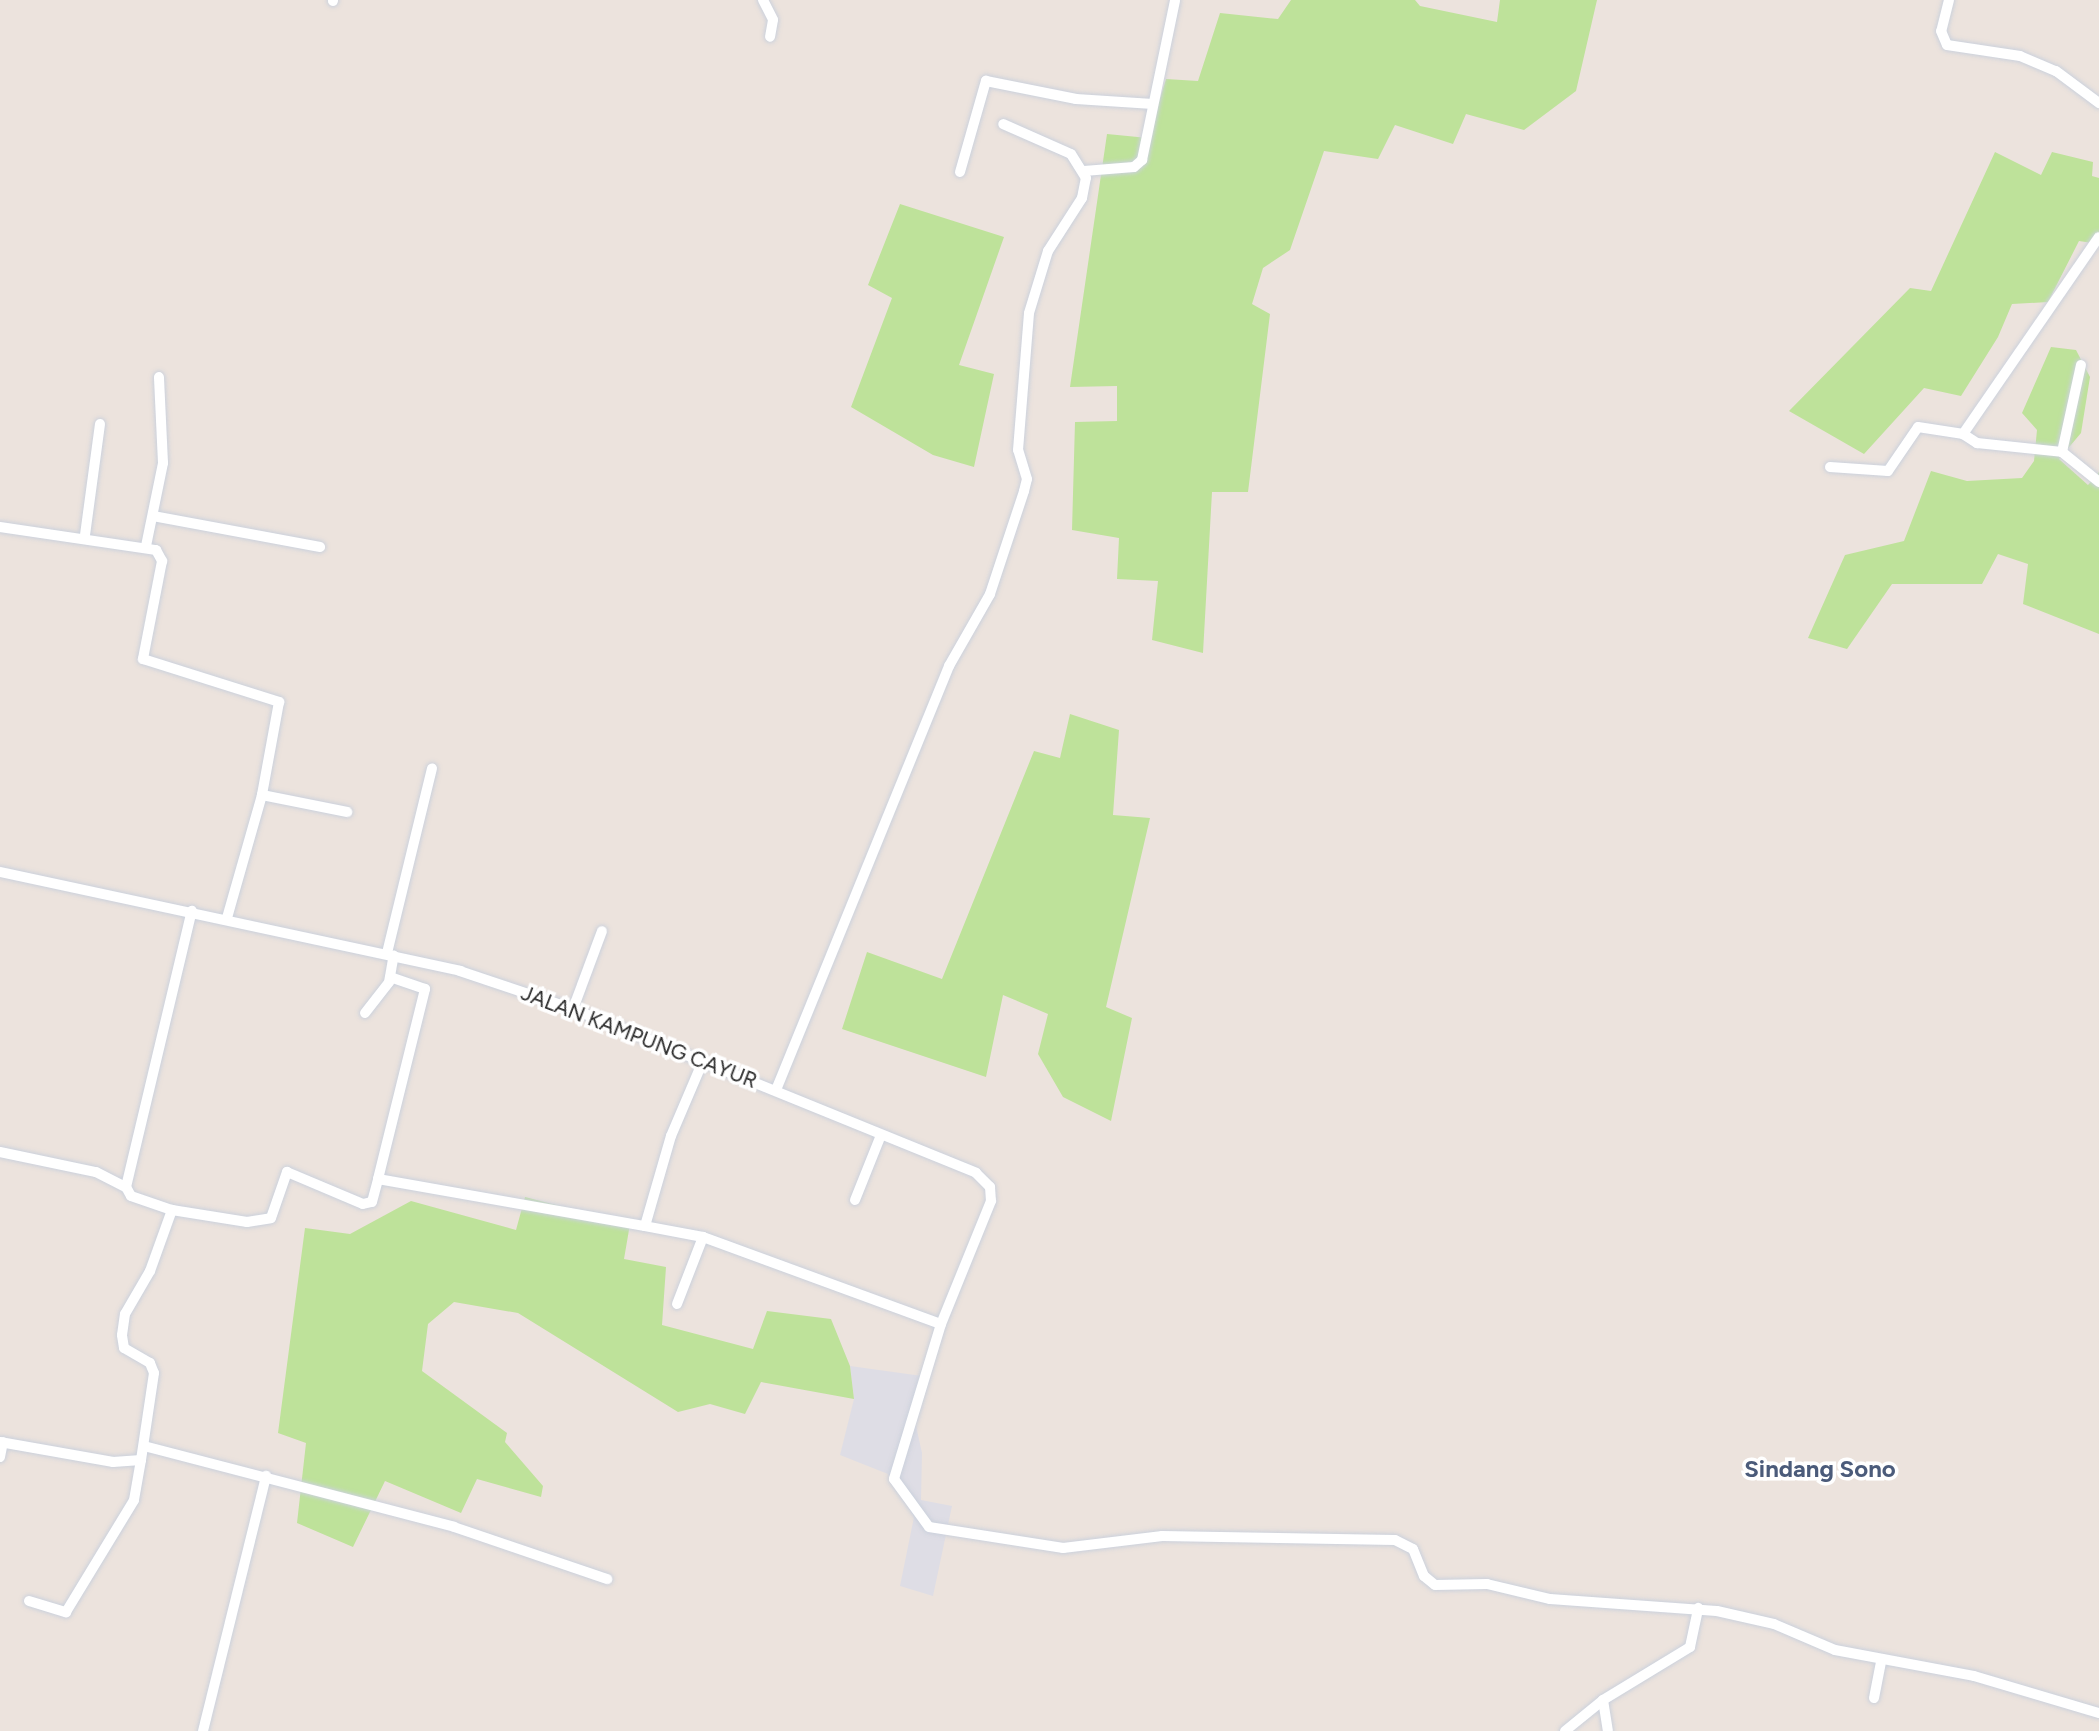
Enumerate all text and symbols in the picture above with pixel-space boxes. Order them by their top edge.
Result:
street label: JALAN KAMPUNG CAYUR [517,980,761,1094]
district label: Sindang Sono [1744,1455,1896,1483]

